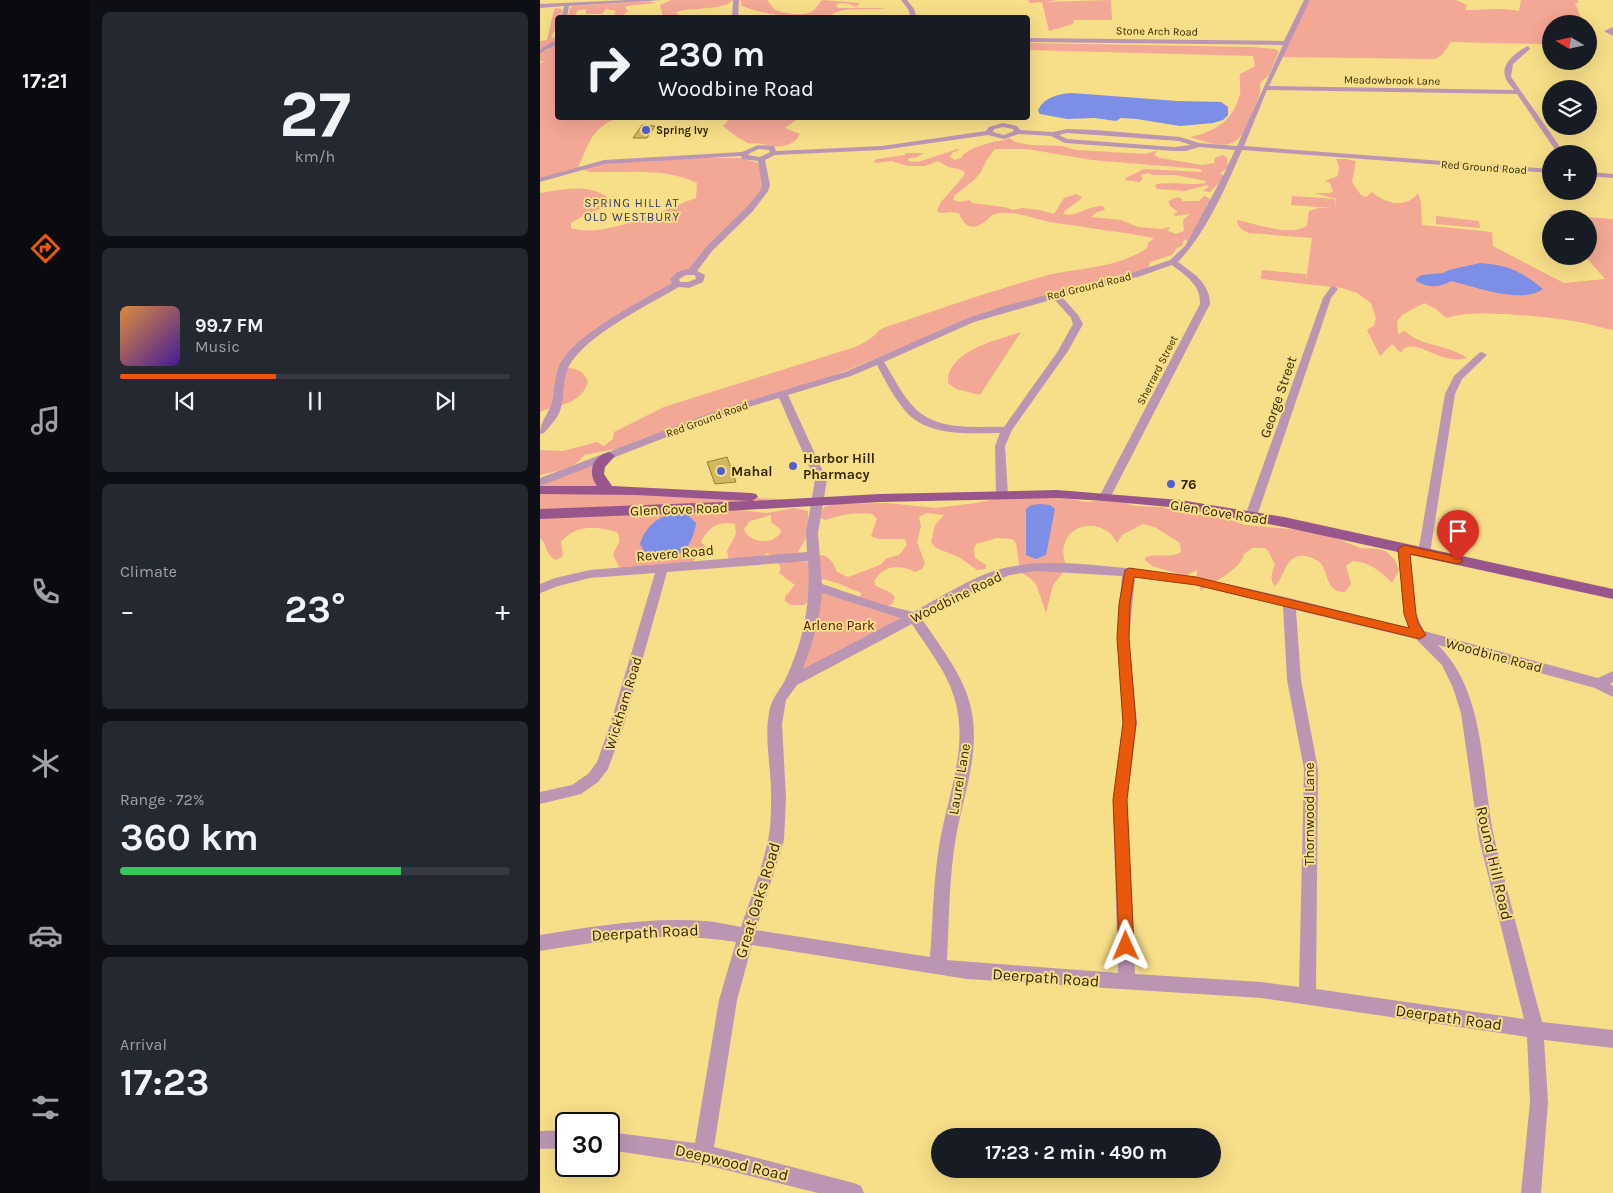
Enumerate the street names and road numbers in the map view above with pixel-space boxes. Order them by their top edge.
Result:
street label: Stone Arch Road [1116,24,1198,39]
street label: Meadowbrook Lane [1344,73,1441,88]
street label: Red Ground Road [1440,158,1527,177]
street label: Red Ground Road [1046,270,1133,303]
street label: Sherrard Street [1134,333,1181,407]
street label: George Street [1257,354,1300,440]
street label: Red Ground Road [664,399,750,440]
street label: Glen Cove Road [1169,496,1269,529]
street label: Glen Cove Road [630,499,728,520]
street label: Revere Road [636,542,715,565]
street label: Woodbine Road [908,568,1005,627]
street label: Woodbine Road [1444,634,1544,677]
street label: Wickham Road [601,654,646,752]
street label: Laurel Lane [945,742,974,816]
street label: Thornwood Lane [1301,762,1318,866]
street label: Round Hill Road [1472,804,1517,922]
street label: Great Oaks Road [731,840,784,960]
street label: Deerpath Road [591,920,699,945]
street label: Deerpath Road [992,964,1100,991]
street label: Deerpath Road [1395,1001,1503,1034]
street label: Deepwood Road [673,1140,790,1185]

